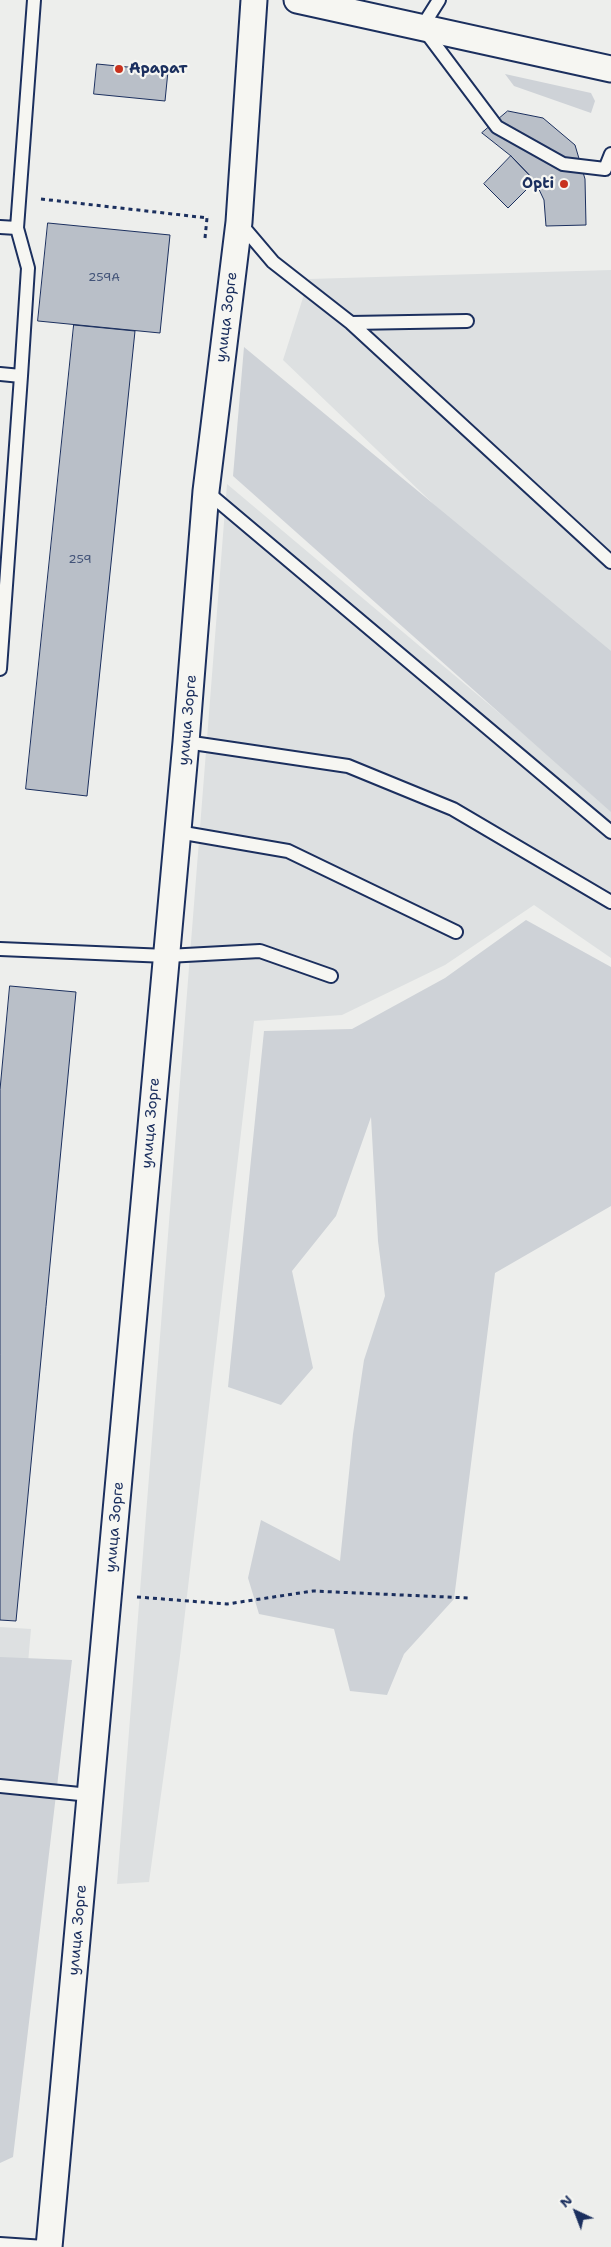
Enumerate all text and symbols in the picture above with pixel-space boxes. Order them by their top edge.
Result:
place label: Арарат [129,60,188,78]
marker: Арарат [113,63,125,75]
place label: Opti [522,175,554,193]
marker: Opti [558,178,570,190]
house number: 259А [88,271,120,285]
street label: улица Зорге [213,271,241,363]
house number: 259 [68,553,92,567]
street label: улица Зорге [175,674,201,766]
street label: улица Зорге [138,1077,164,1169]
street label: улица Зорге [102,1481,128,1573]
street label: улица Зорге [65,1884,91,1976]
north arrow [551,2187,601,2237]
text: N [556,2191,576,2211]

